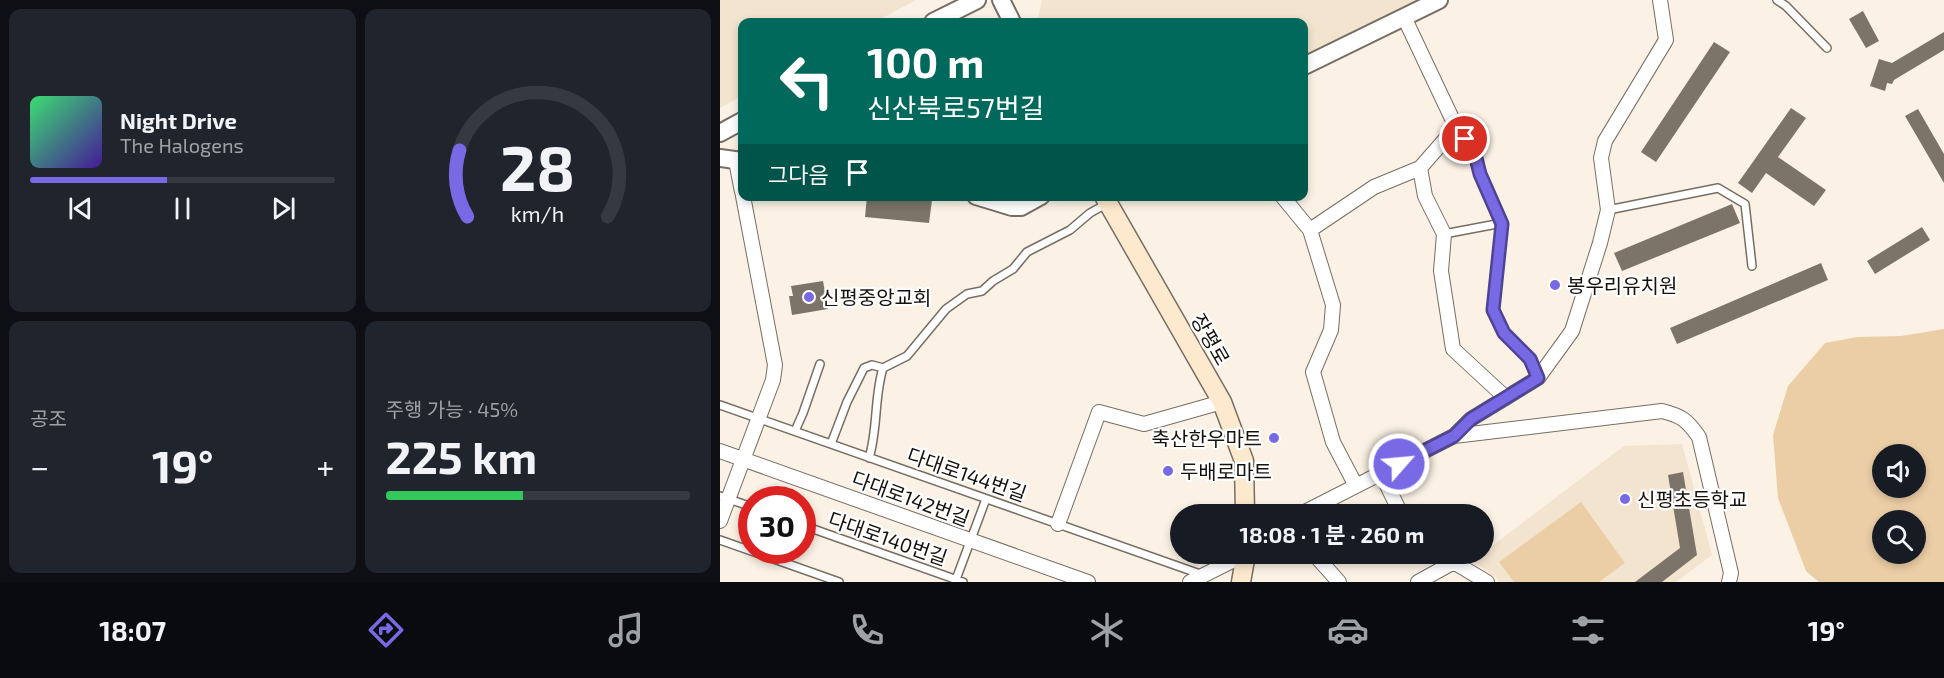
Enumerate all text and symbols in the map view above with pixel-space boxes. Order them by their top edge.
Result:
text: 100 m [867,36,984,86]
icon: left [768,42,846,120]
text: 신산북로57번길 [867,91,1044,123]
text: Night Drive [120,107,237,133]
pin [1439,113,1490,164]
icon: arrive [1448,122,1481,155]
text: 28 [500,130,575,205]
text: The Halogens [120,133,244,157]
icon: arrive [841,156,874,189]
text: 그다음 [768,161,829,187]
icon: previous [64,192,97,225]
icon: pause [166,192,199,225]
icon: next [267,192,300,225]
text: km/h [511,202,564,227]
place label: 봉우리유치원 [1567,273,1677,297]
marker: 봉우리유치원 [1548,278,1562,292]
place label: 신평중앙교회 [821,285,931,309]
marker: 신평중앙교회 [802,290,816,304]
street label: 장평로 [1187,309,1235,369]
text: 주행 가능 · 45% [386,397,518,421]
text: 공조 [30,406,67,430]
place label: 축산한우마트 [1152,426,1262,450]
text: 225 km [386,429,537,483]
marker: 축산한우마트 [1267,431,1281,445]
position arrow [1367,432,1431,496]
text: 19° [152,438,214,492]
street label: 다대로144번길 [904,442,1030,506]
map controls [1872,444,1926,564]
button: sound [1872,444,1926,498]
text: − [30,446,49,486]
text: + [316,446,334,486]
place label: 두배로마트 [1180,459,1272,483]
marker: 두배로마트 [1161,464,1175,478]
street label: 다대로142번길 [849,466,973,530]
speed limit sign: 30 [738,486,816,564]
place label: 신평초등학교 [1637,487,1747,511]
marker: 신평초등학교 [1618,492,1632,506]
street label: 다대로140번길 [825,506,951,570]
button: search [1872,510,1926,564]
text: 18:08 · 1 분 · 260 m [1240,521,1424,547]
icon: directions [365,609,407,651]
icon: music [605,609,647,651]
icon: phone [846,609,888,651]
icon: climate [1086,609,1128,651]
icon: car [1327,609,1369,651]
icon: filters [1567,609,1609,651]
text: 18:07 [99,614,166,646]
text: 19° [1808,614,1845,646]

